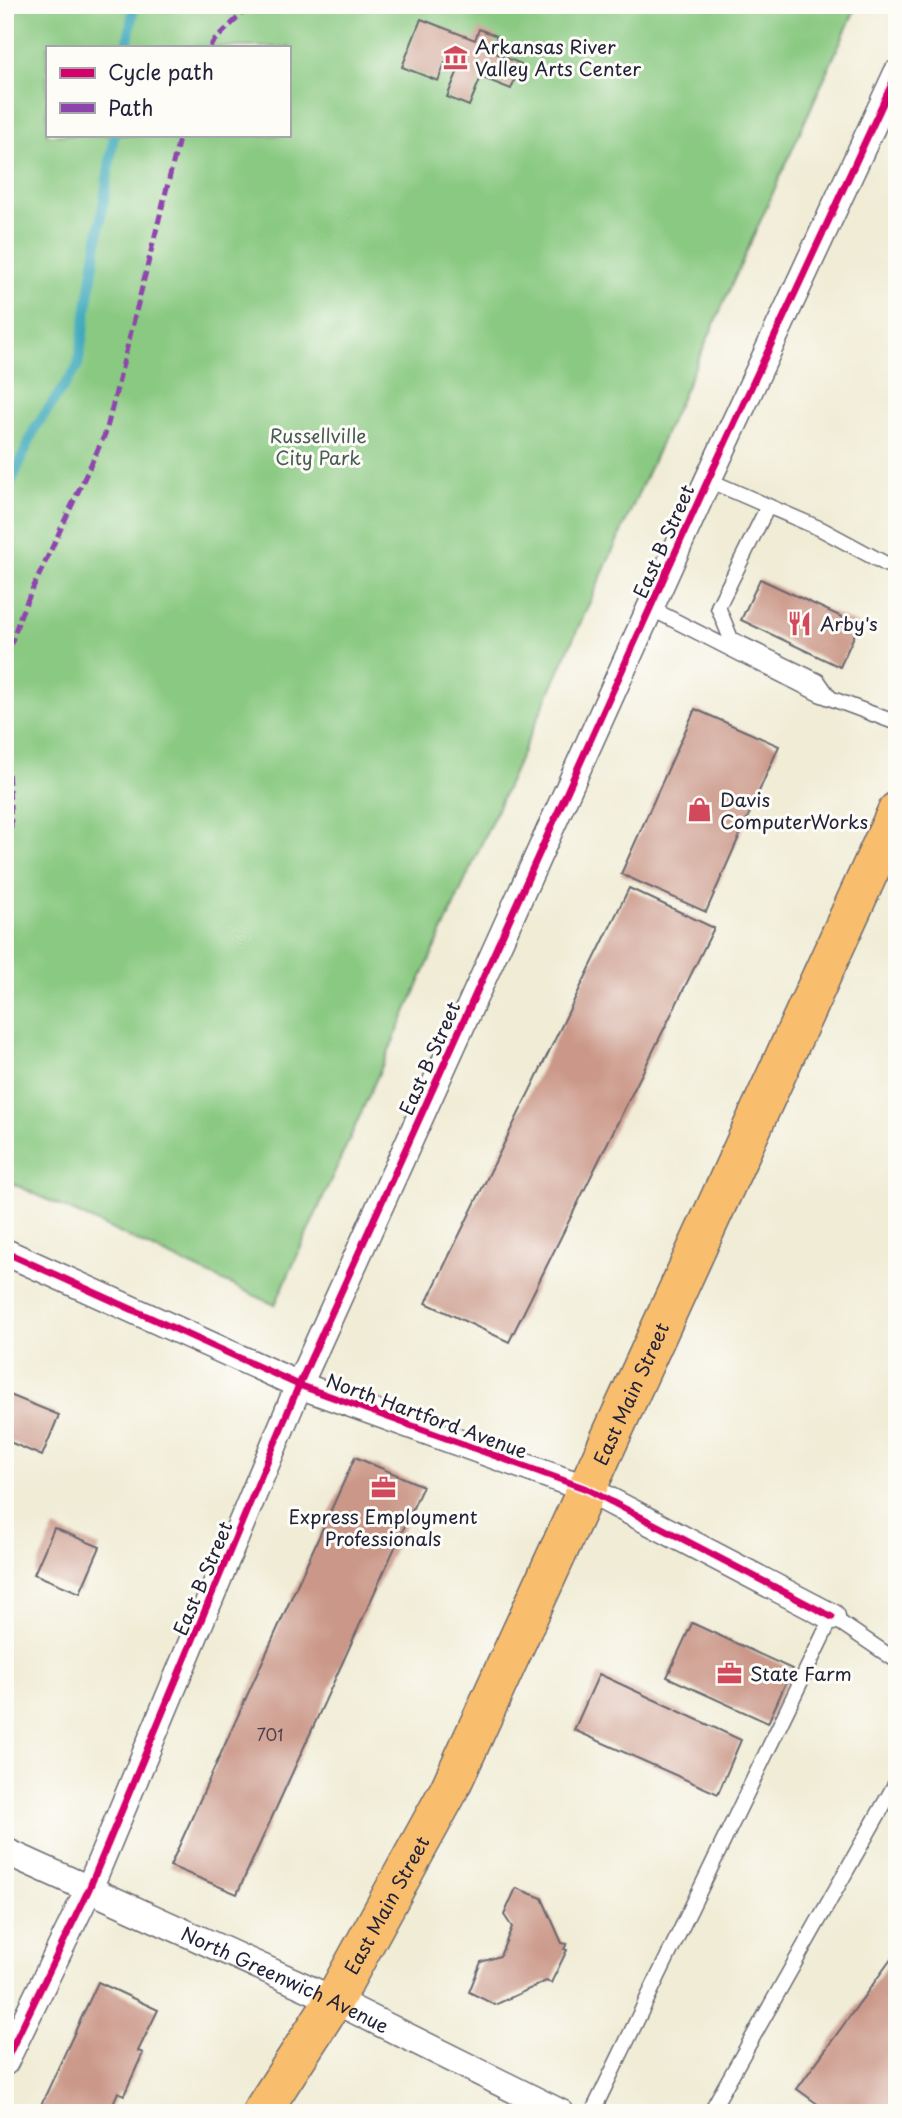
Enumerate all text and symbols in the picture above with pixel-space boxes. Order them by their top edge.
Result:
place label: Arkansas River Valley Arts Center [475,32,641,82]
museum icon: Arkansas River Valley Arts Center [441,43,469,71]
legend [46,46,290,136]
text: Cycle path [108,55,214,87]
text: Path [108,91,153,123]
park label: Russellville City Park [269,421,367,471]
street label: East B Street [626,480,701,602]
restaurant icon: Arby's [786,609,814,637]
place label: Arby's [820,609,878,637]
place label: Davis ComputerWorks [720,785,868,835]
shop icon: Davis ComputerWorks [686,796,714,824]
street label: East B Street [392,997,467,1119]
street label: East Main Street [586,1317,675,1469]
street label: North Hartford Avenue [323,1366,531,1464]
office icon: Express Employment Professionals [369,1474,397,1502]
place label: Express Employment Professionals [289,1502,478,1552]
street label: East B Street [165,1516,239,1639]
office icon: State Farm [716,1659,744,1687]
place label: State Farm [750,1659,852,1687]
house number: 701 [257,1722,283,1746]
street label: East Main Street [337,1830,436,1979]
street label: North Greenwich Avenue [177,1919,394,2039]

